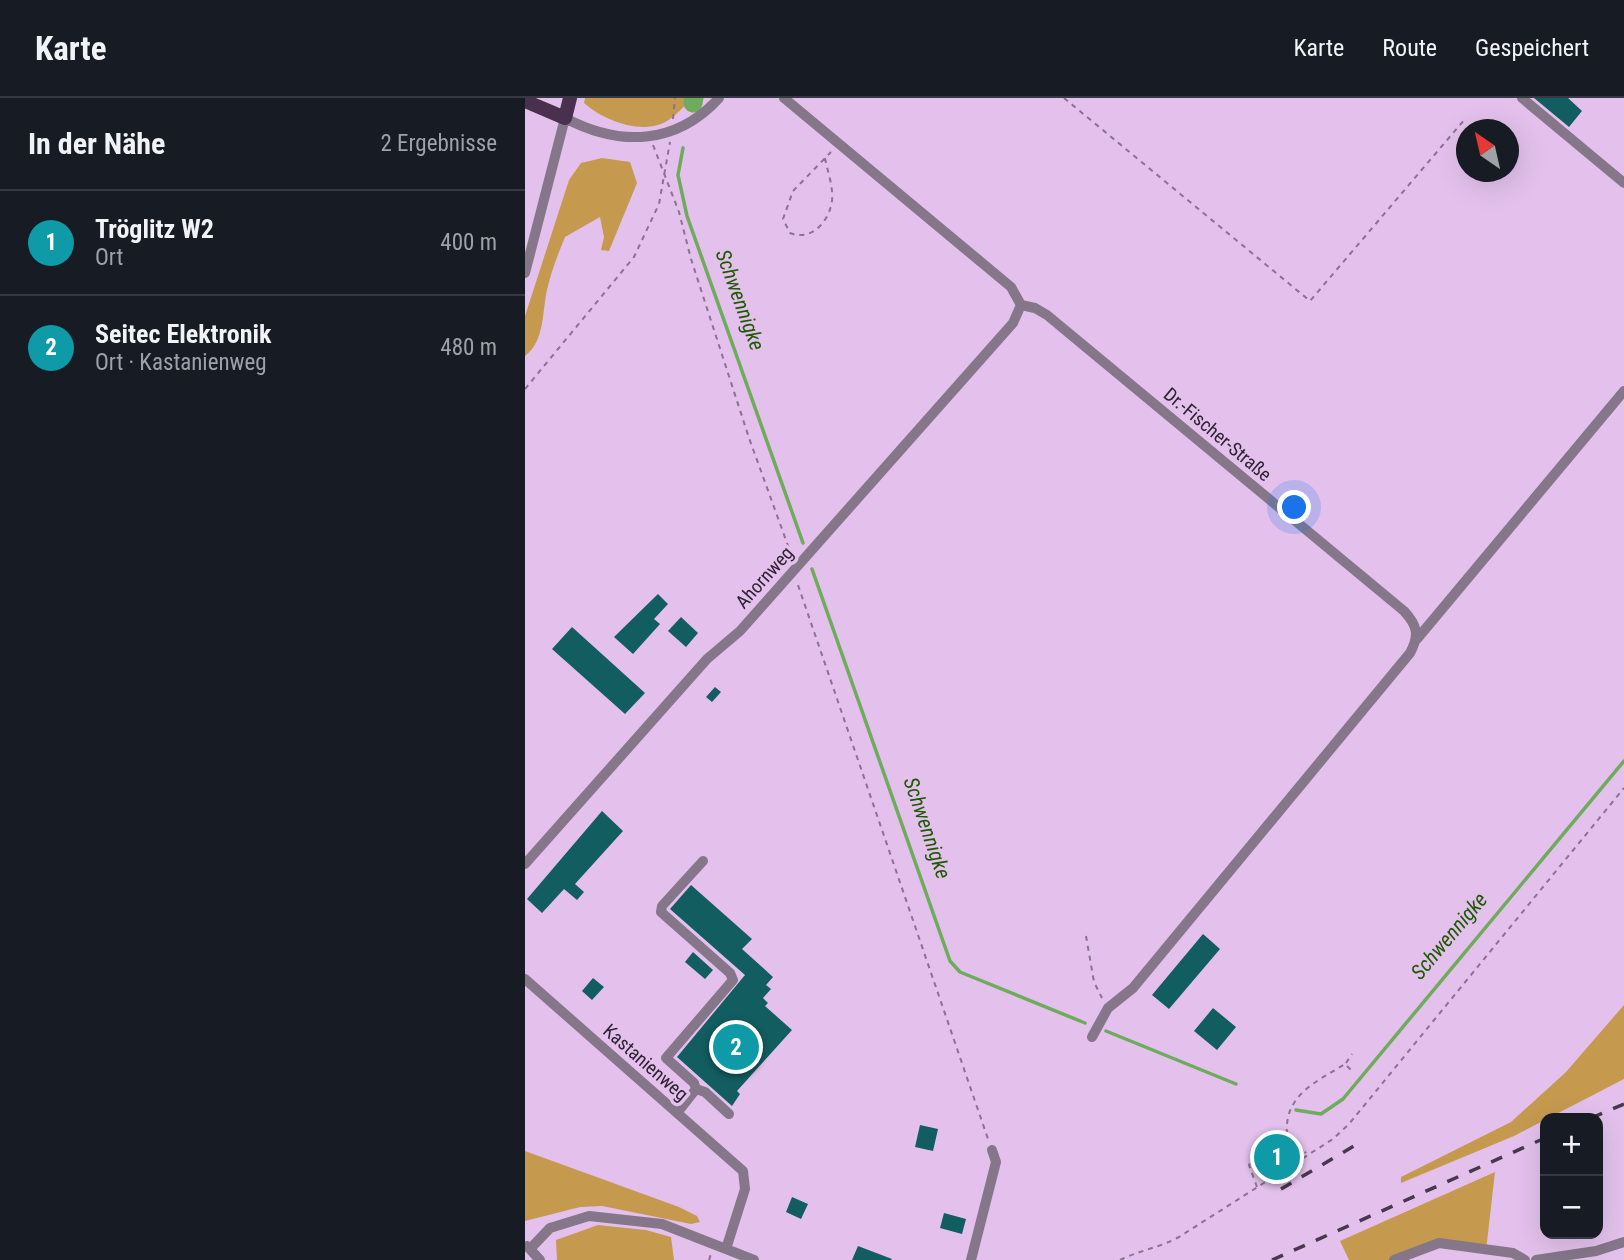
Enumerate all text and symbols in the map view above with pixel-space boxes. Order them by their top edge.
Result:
text: Karte [35,29,106,68]
text: Karte [1294,34,1344,62]
text: Route [1382,34,1437,62]
text: Gespeichert [1475,34,1589,62]
north arrow [1456,119,1519,182]
text: In der Nähe [28,126,165,161]
text: 2 Ergebnisse [380,130,497,157]
text: Tröglitz W2 [95,214,214,244]
text: 1 [45,229,57,256]
text: 400 m [440,229,497,256]
text: Ort [95,244,123,271]
water label: Schwennigke [711,246,769,354]
text: Seitec Elektronik [95,319,271,349]
text: 2 [45,334,57,361]
text: 480 m [440,334,497,361]
text: Ort · Kastanienweg [95,349,267,376]
street label: Dr.-Fischer-Straße [1159,383,1276,486]
your location [1277,490,1311,524]
street label: Ahornweg [731,542,798,613]
water label: Schwennigke [898,774,956,882]
water label: Schwennigke [1406,888,1492,984]
street label: Kastanienweg [598,1019,693,1106]
pin: 2 [713,1021,759,1073]
map controls [1540,1113,1603,1239]
button: + [1540,1113,1603,1176]
pin: 1 [1254,1131,1300,1183]
button: − [1540,1176,1603,1239]

